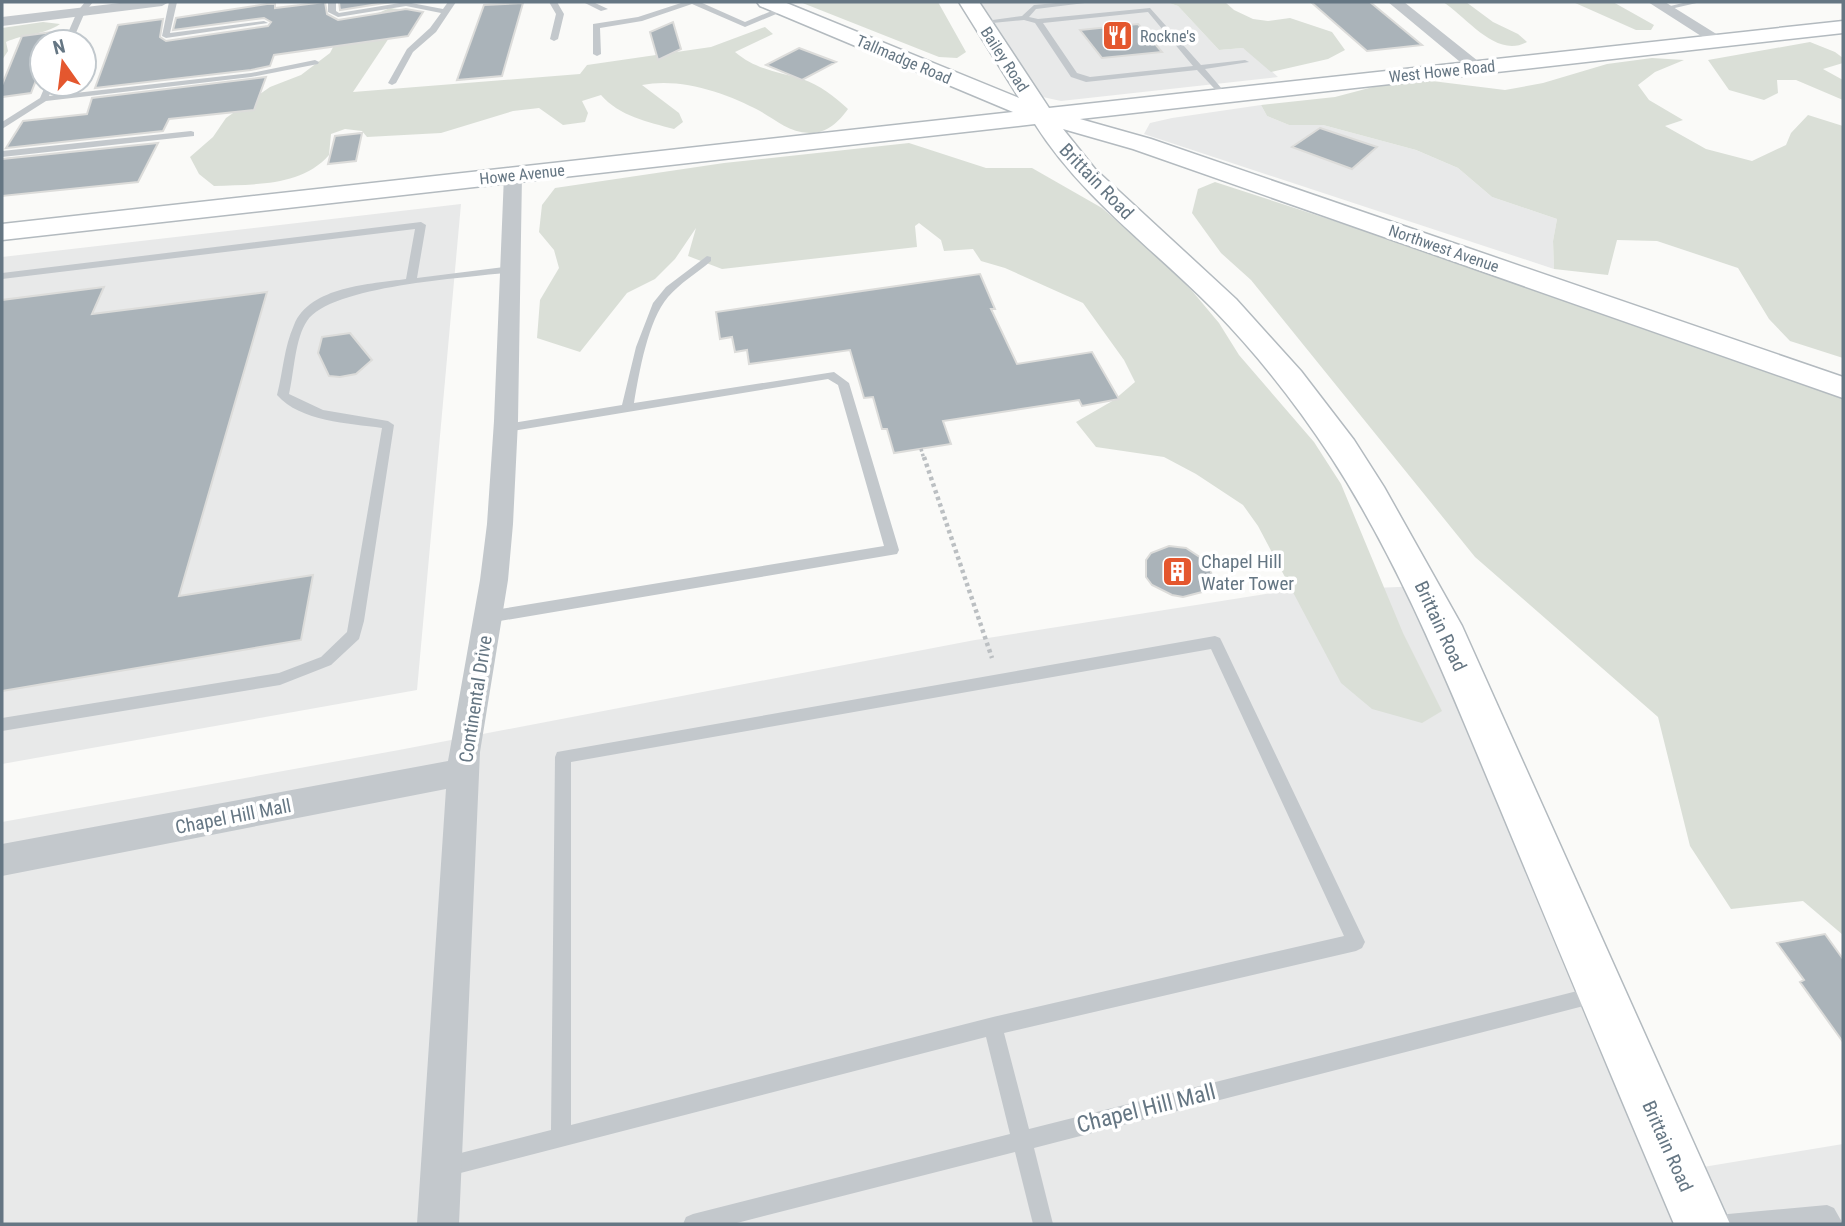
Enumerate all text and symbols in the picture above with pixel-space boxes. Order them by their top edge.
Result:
restaurant icon: Rockne's [1100,19,1134,53]
street label: Bailey Road [977,23,1033,95]
place label: Rockne's [1140,27,1196,46]
north arrow [28,28,98,98]
street label: Tallmadge Road [853,31,954,88]
text: N [51,34,67,60]
street label: West Howe Road [1388,56,1496,87]
street label: Brittain Road [1055,138,1139,224]
street label: Howe Avenue [478,161,566,188]
street label: Northwest Avenue [1386,221,1501,276]
place label: Chapel Hill Water Tower [1201,550,1294,595]
building icon: Chapel Hill Water Tower [1161,555,1195,589]
street label: Brittain Road [1410,577,1471,675]
street label: Continental Drive [454,634,497,764]
street label: Chapel Hill Mall [173,794,293,839]
street label: Chapel Hill Mall [1074,1078,1218,1139]
street label: Brittain Road [1637,1097,1698,1195]

